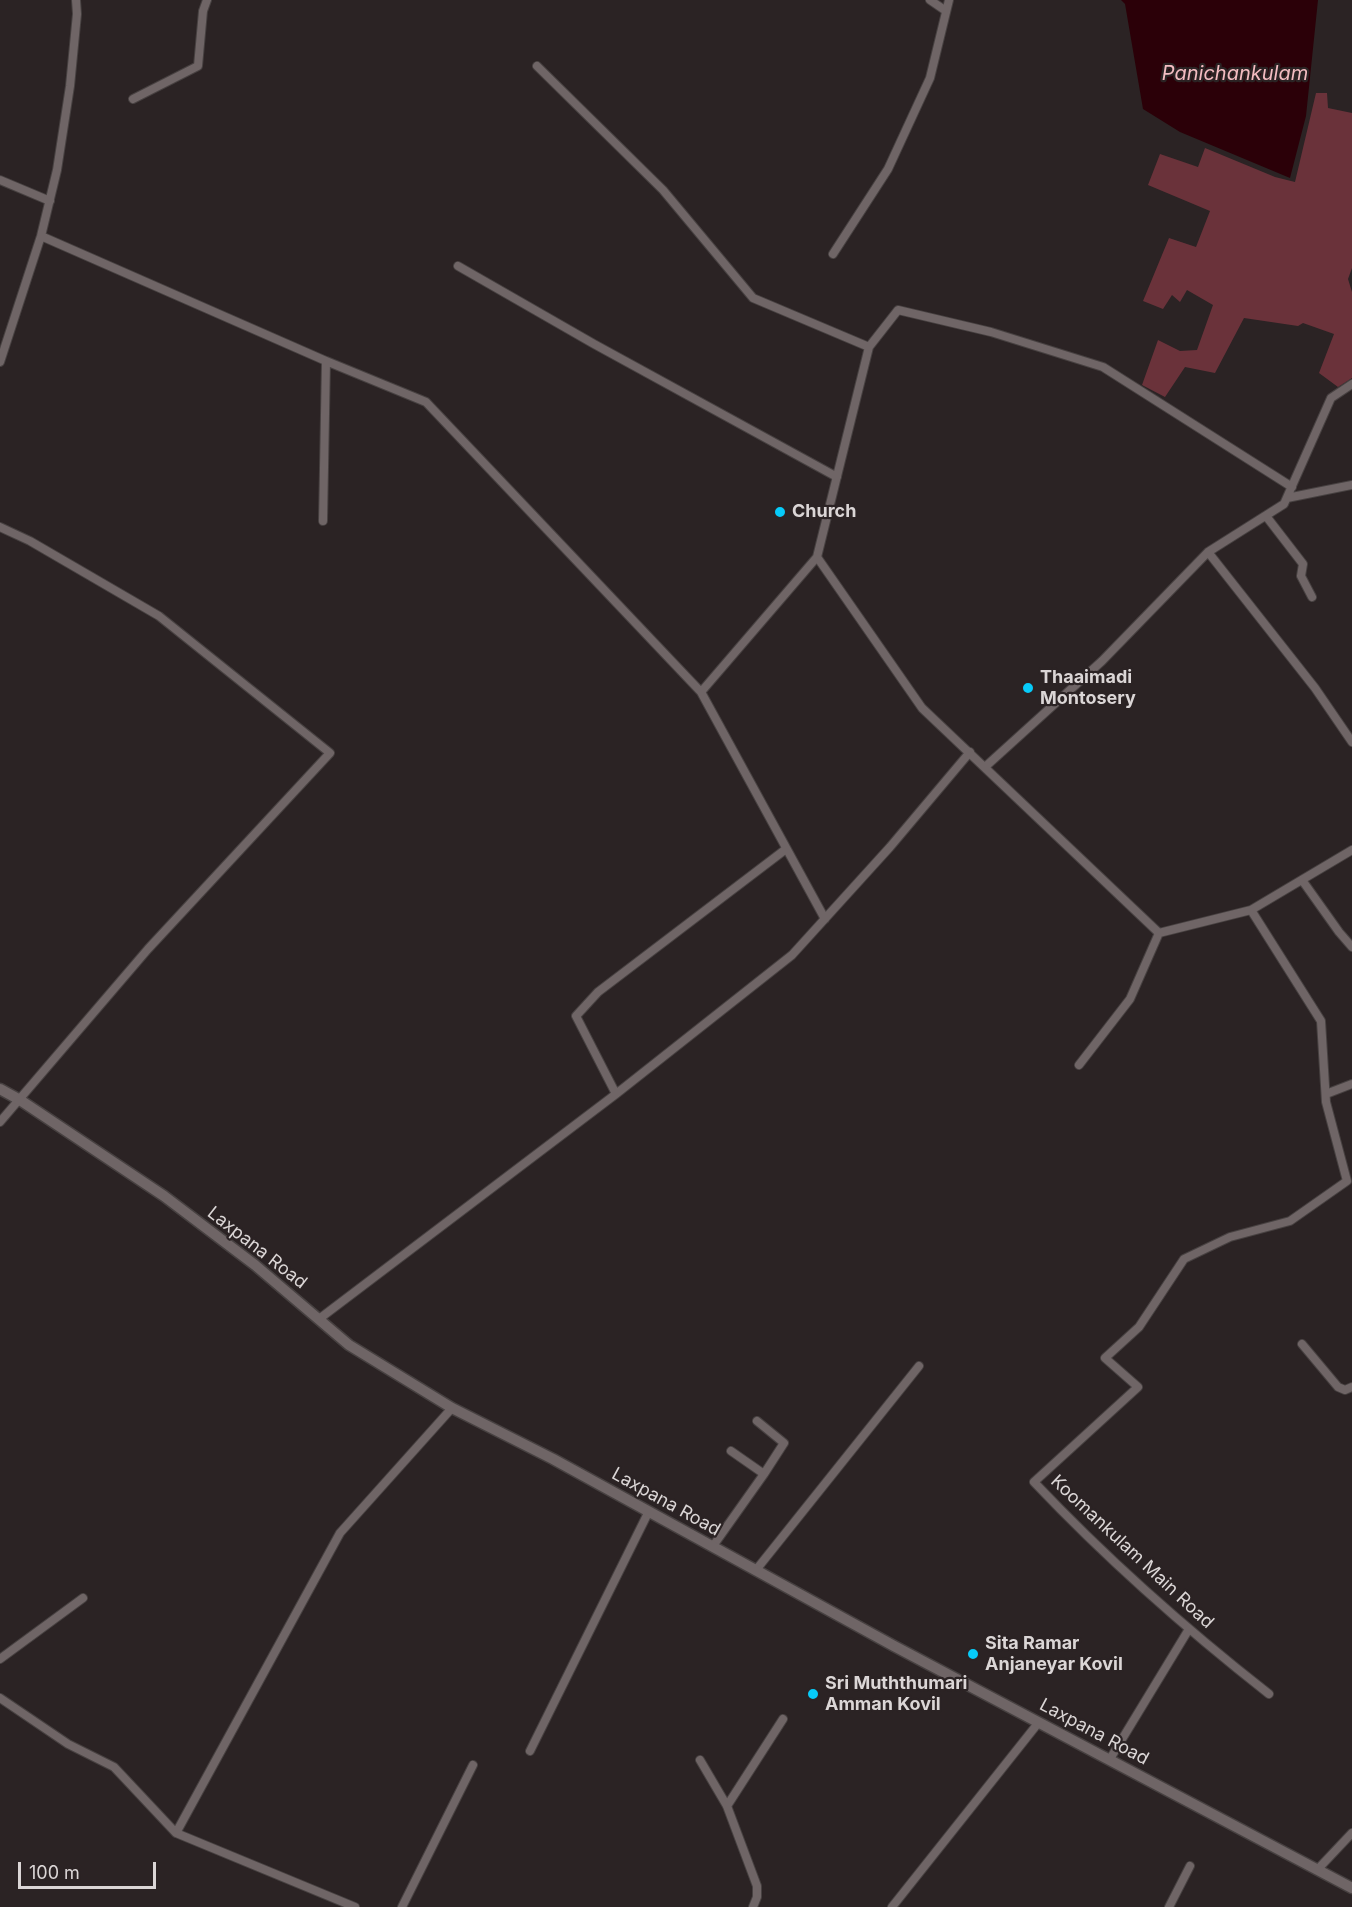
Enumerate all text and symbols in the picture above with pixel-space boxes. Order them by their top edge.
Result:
water label: Panichankulam [1162,62,1308,86]
place label: Church [792,501,856,523]
marker: Church [773,505,787,519]
place label: Thaaimadi Montosery [1040,667,1136,710]
marker: Thaaimadi Montosery [1021,681,1035,695]
street label: Laxpana Road [203,1202,311,1294]
street label: Laxpana Road [608,1463,724,1541]
street label: Koomankulam Main Road [1046,1471,1218,1633]
place label: Sita Ramar Anjaneyar Kovil [985,1633,1123,1676]
marker: Sita Ramar Anjaneyar Kovil [966,1647,980,1661]
place label: Sri Muththumari Amman Kovil [825,1673,967,1716]
marker: Sri Muththumari Amman Kovil [806,1687,820,1701]
street label: Laxpana Road [1036,1694,1152,1770]
scale bar [21,1850,159,1888]
text: 100 m [29,1862,80,1883]

